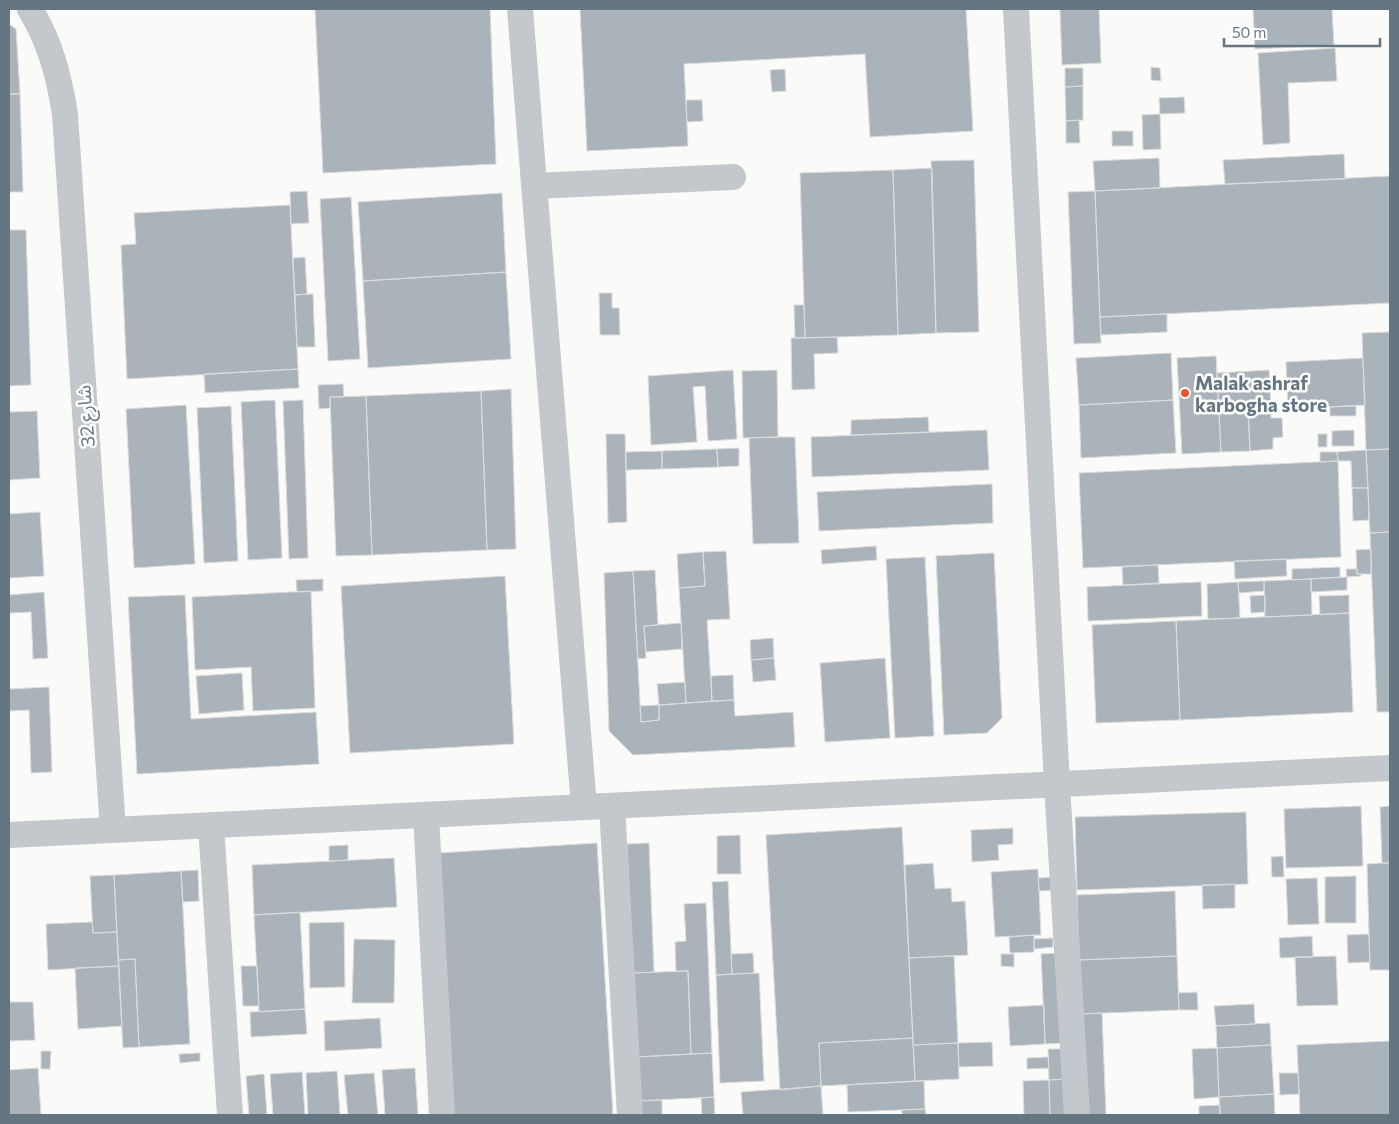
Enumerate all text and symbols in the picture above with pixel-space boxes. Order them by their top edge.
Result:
scale bar [1224,15,1380,47]
text: 50 m [1232,23,1266,41]
place label: Malak ashraf karbogha store [1195,371,1327,416]
street label: شارع 32 [71,384,102,448]
marker: Malak ashraf karbogha store [1179,387,1191,399]

